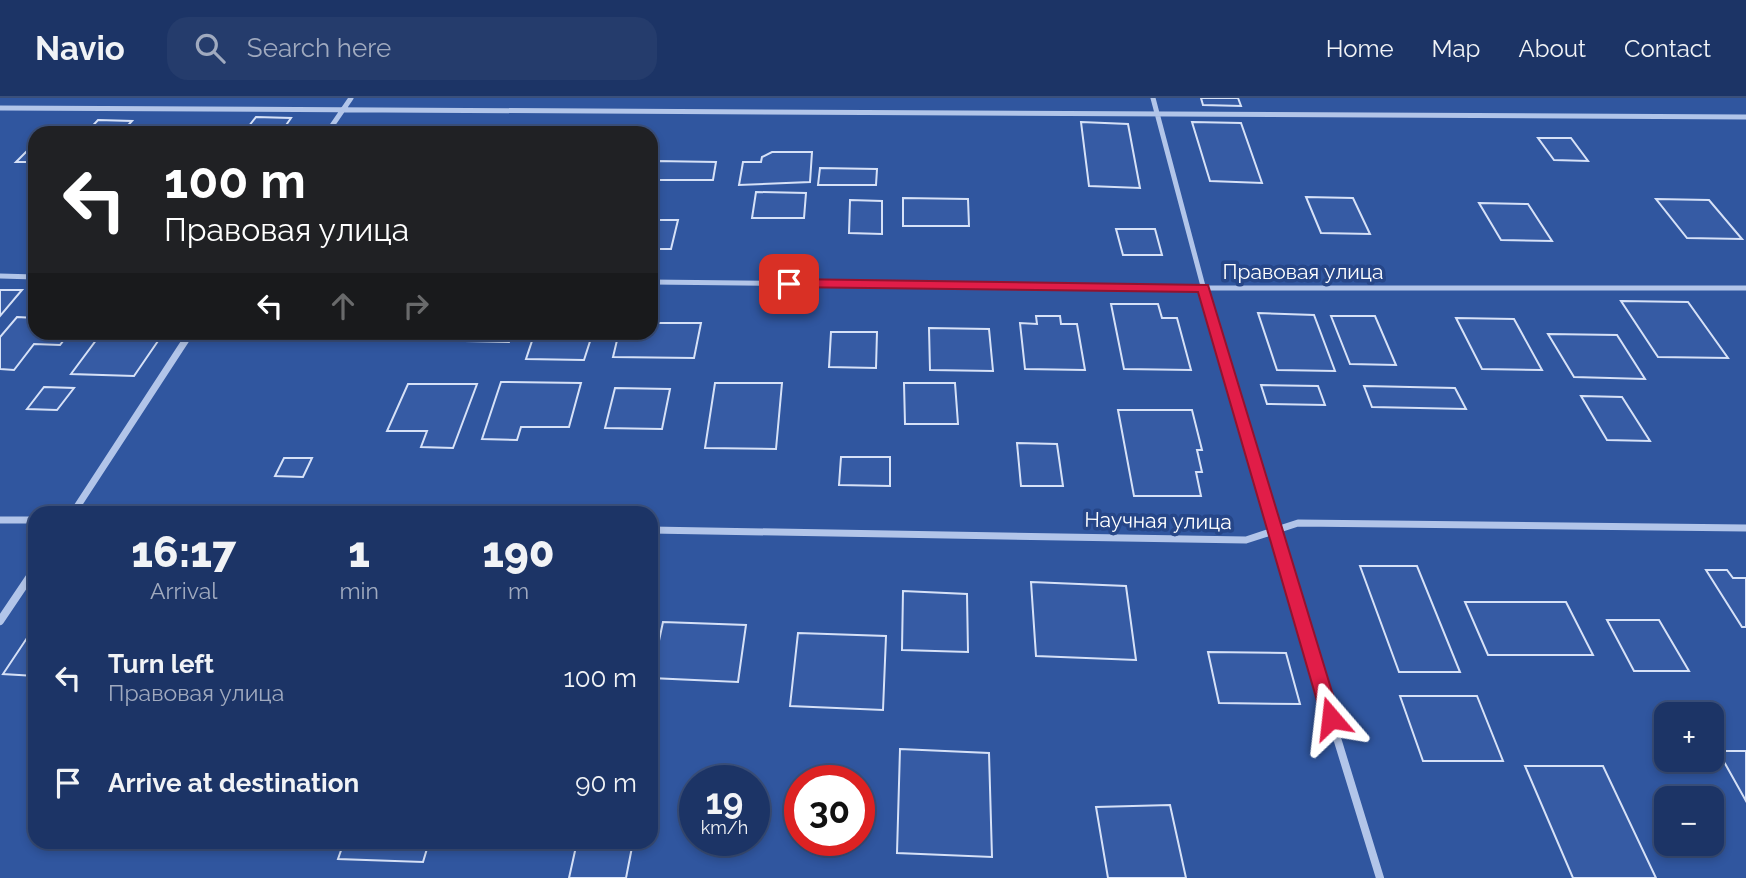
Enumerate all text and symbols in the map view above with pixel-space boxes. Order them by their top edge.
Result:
search box [167,17,657,80]
text: Navio [35,29,125,68]
icon: search [191,29,229,67]
text: Search here [247,33,391,63]
text: Home [1326,34,1394,63]
text: Map [1432,34,1480,63]
text: About [1518,34,1586,63]
text: Contact [1624,34,1711,63]
text: 100 m [164,152,306,209]
icon: left [49,154,140,245]
text: Правовая улица [164,211,409,248]
pin [759,254,819,314]
street label: Правовая улица [1223,259,1383,284]
icon: arrive [770,265,808,303]
icon: left [251,287,289,325]
icon: ahead [324,287,362,325]
icon: right [397,287,435,325]
street label: Научная улица [1084,507,1232,534]
text: 16:17 [131,528,236,577]
text: 1 [348,528,370,577]
text: 190 [482,528,555,577]
text: Arrival [150,577,217,604]
text: min [339,577,379,604]
text: m [508,577,529,604]
text: Turn left [108,649,214,679]
icon: left [49,659,87,697]
text: 100 m [564,663,637,693]
text: Правовая улица [108,679,284,706]
position arrow [1294,681,1368,755]
map controls [1654,702,1724,856]
button: + [1654,702,1724,772]
icon: arrive [49,764,87,802]
speed limit sign: 30 [784,765,875,856]
text: Arrive at destination [108,768,359,798]
text: 90 m [575,768,637,798]
text: 19 [706,781,743,822]
button: − [1654,786,1724,856]
text: km/h [701,817,748,838]

